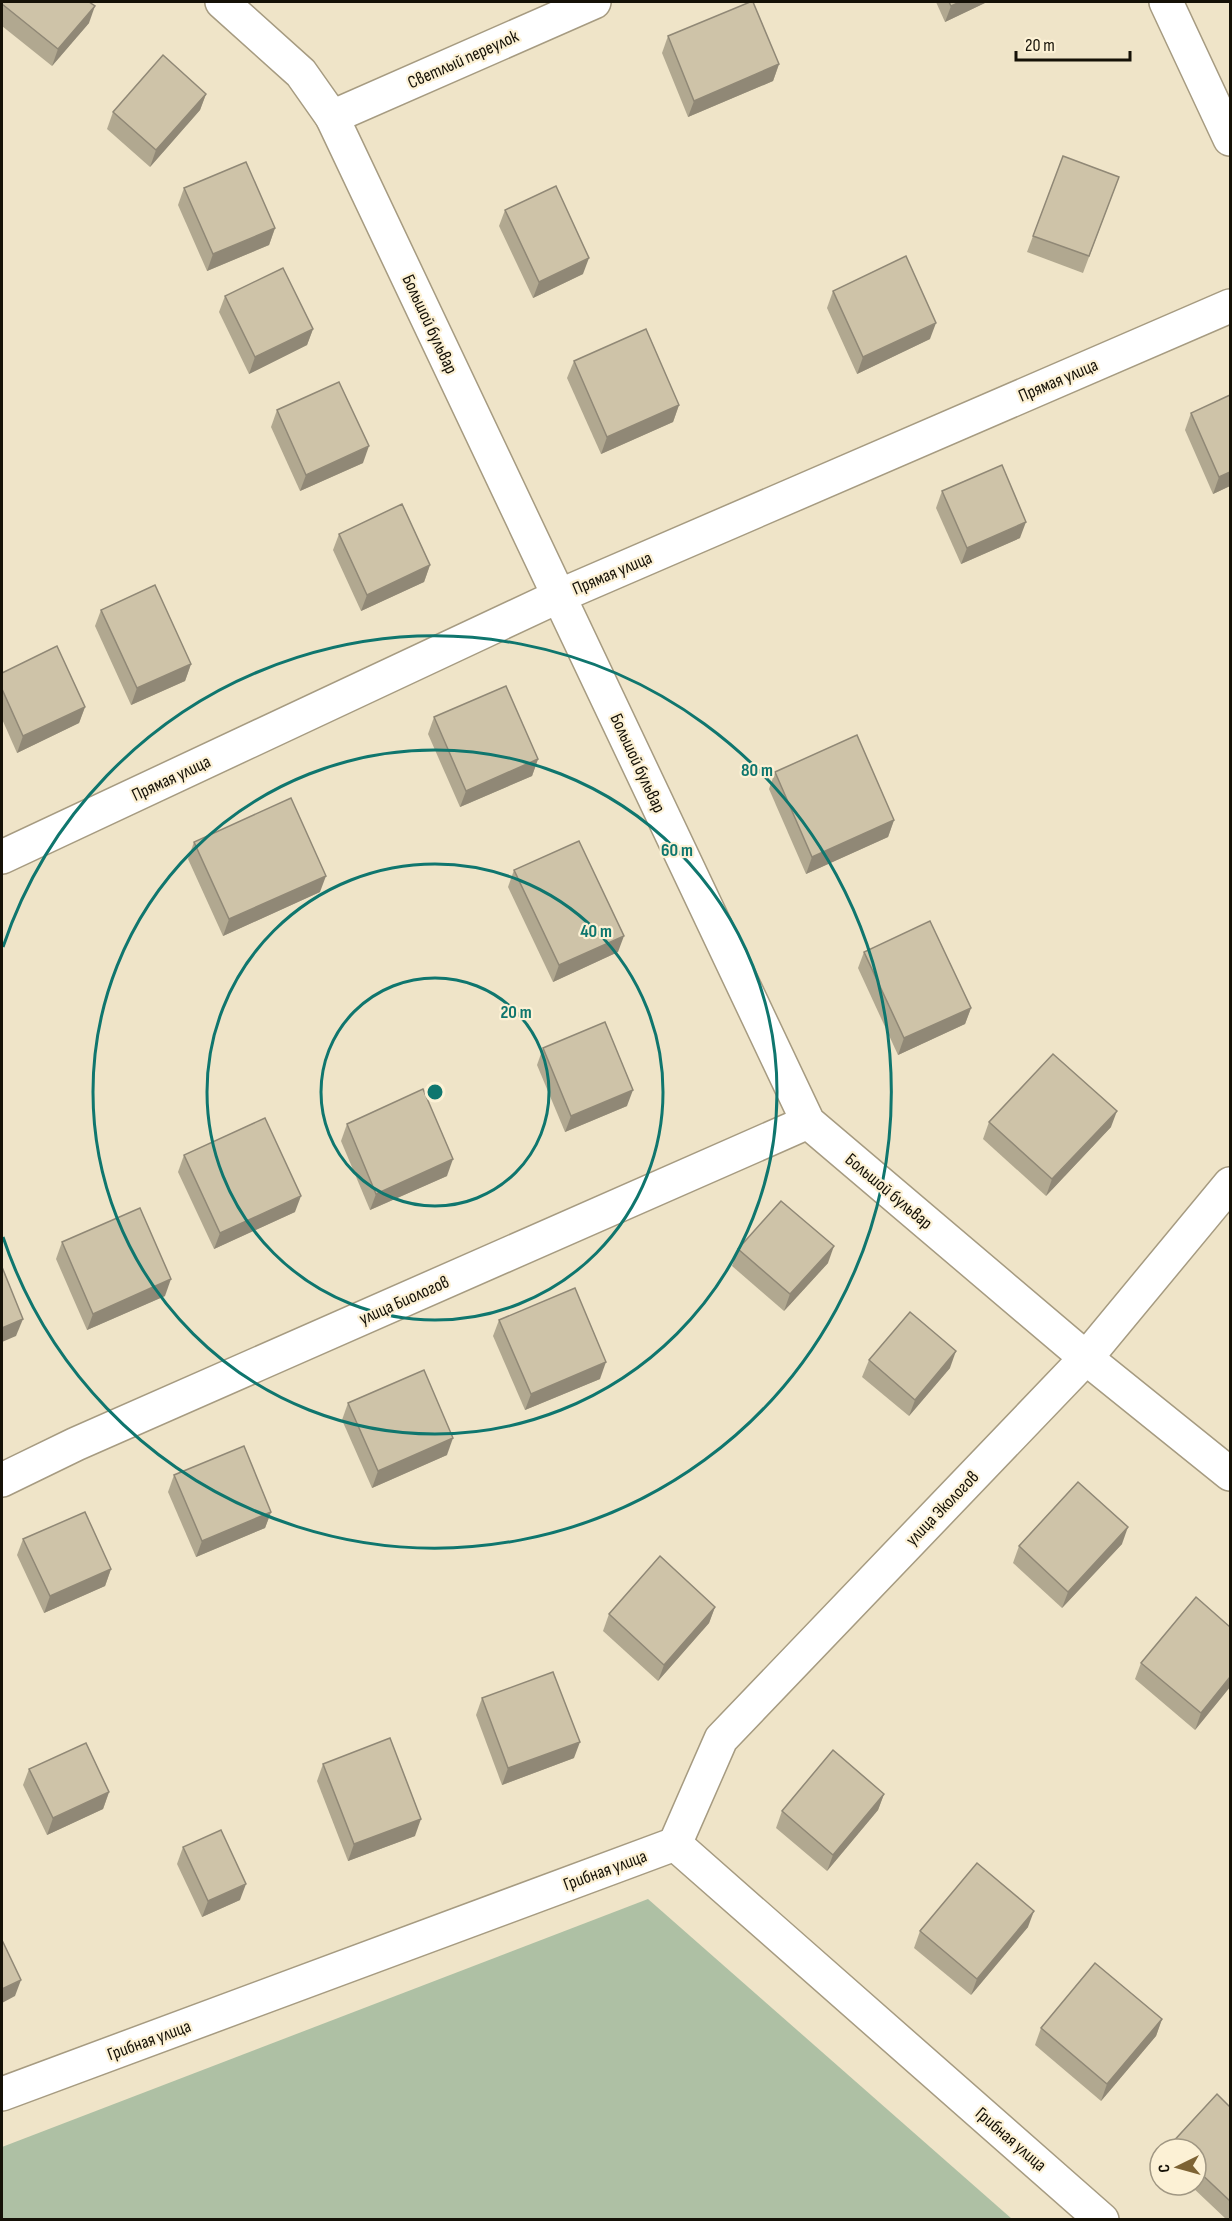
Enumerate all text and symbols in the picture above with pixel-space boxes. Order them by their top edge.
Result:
scale bar [1016,24,1130,62]
street label: Светлый переулок [405,26,522,93]
text: 20 m [1025,35,1055,56]
street label: Большой бульвар [397,271,462,377]
street label: Прямая улица [1015,354,1101,407]
street label: Прямая улица [569,547,655,600]
street label: Большой бульвар [605,710,670,816]
street label: Прямая улица [129,751,214,806]
text: 80 m [741,760,773,781]
text: 60 m [661,840,693,861]
text: 40 m [580,921,612,942]
text: 20 m [500,1002,532,1023]
centre of rings [425,1082,445,1102]
street label: Большой бульвар [841,1149,936,1234]
street label: улица Биологов [356,1271,452,1330]
street label: улица Экологов [902,1467,983,1550]
street label: Грибная улица [561,1846,650,1895]
street label: Грибная улица [105,2016,194,2065]
street label: Грибная улица [971,2103,1051,2176]
north arrow [1148,2137,1208,2197]
text: С [1155,2163,1174,2173]

